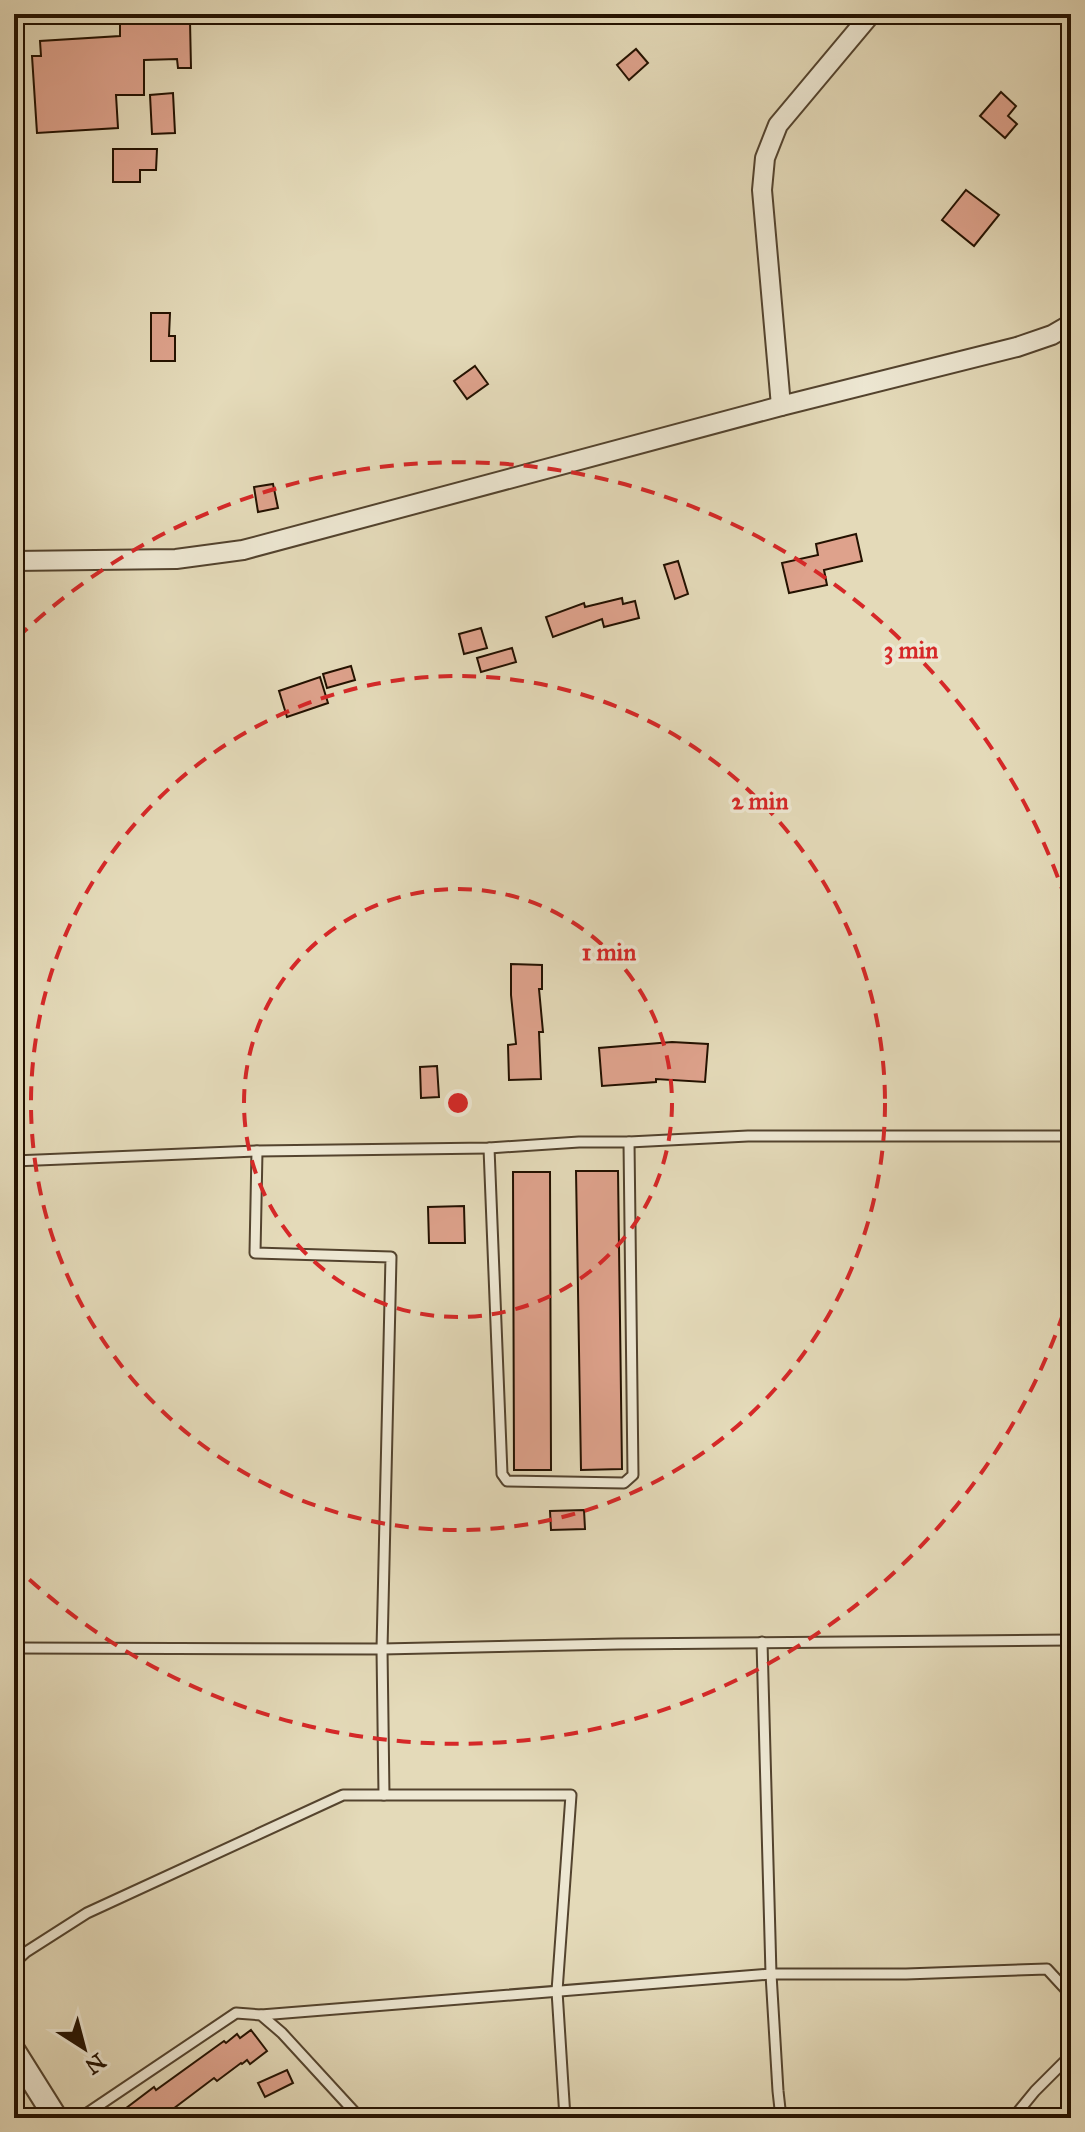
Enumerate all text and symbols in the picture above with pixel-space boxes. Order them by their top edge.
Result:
text: 3 min [884,635,938,665]
text: 2 min [732,786,788,816]
text: 1 min [582,937,636,967]
centre of rings [444,1089,472,1117]
north arrow [44,2008,124,2088]
text: N [80,2047,111,2080]

